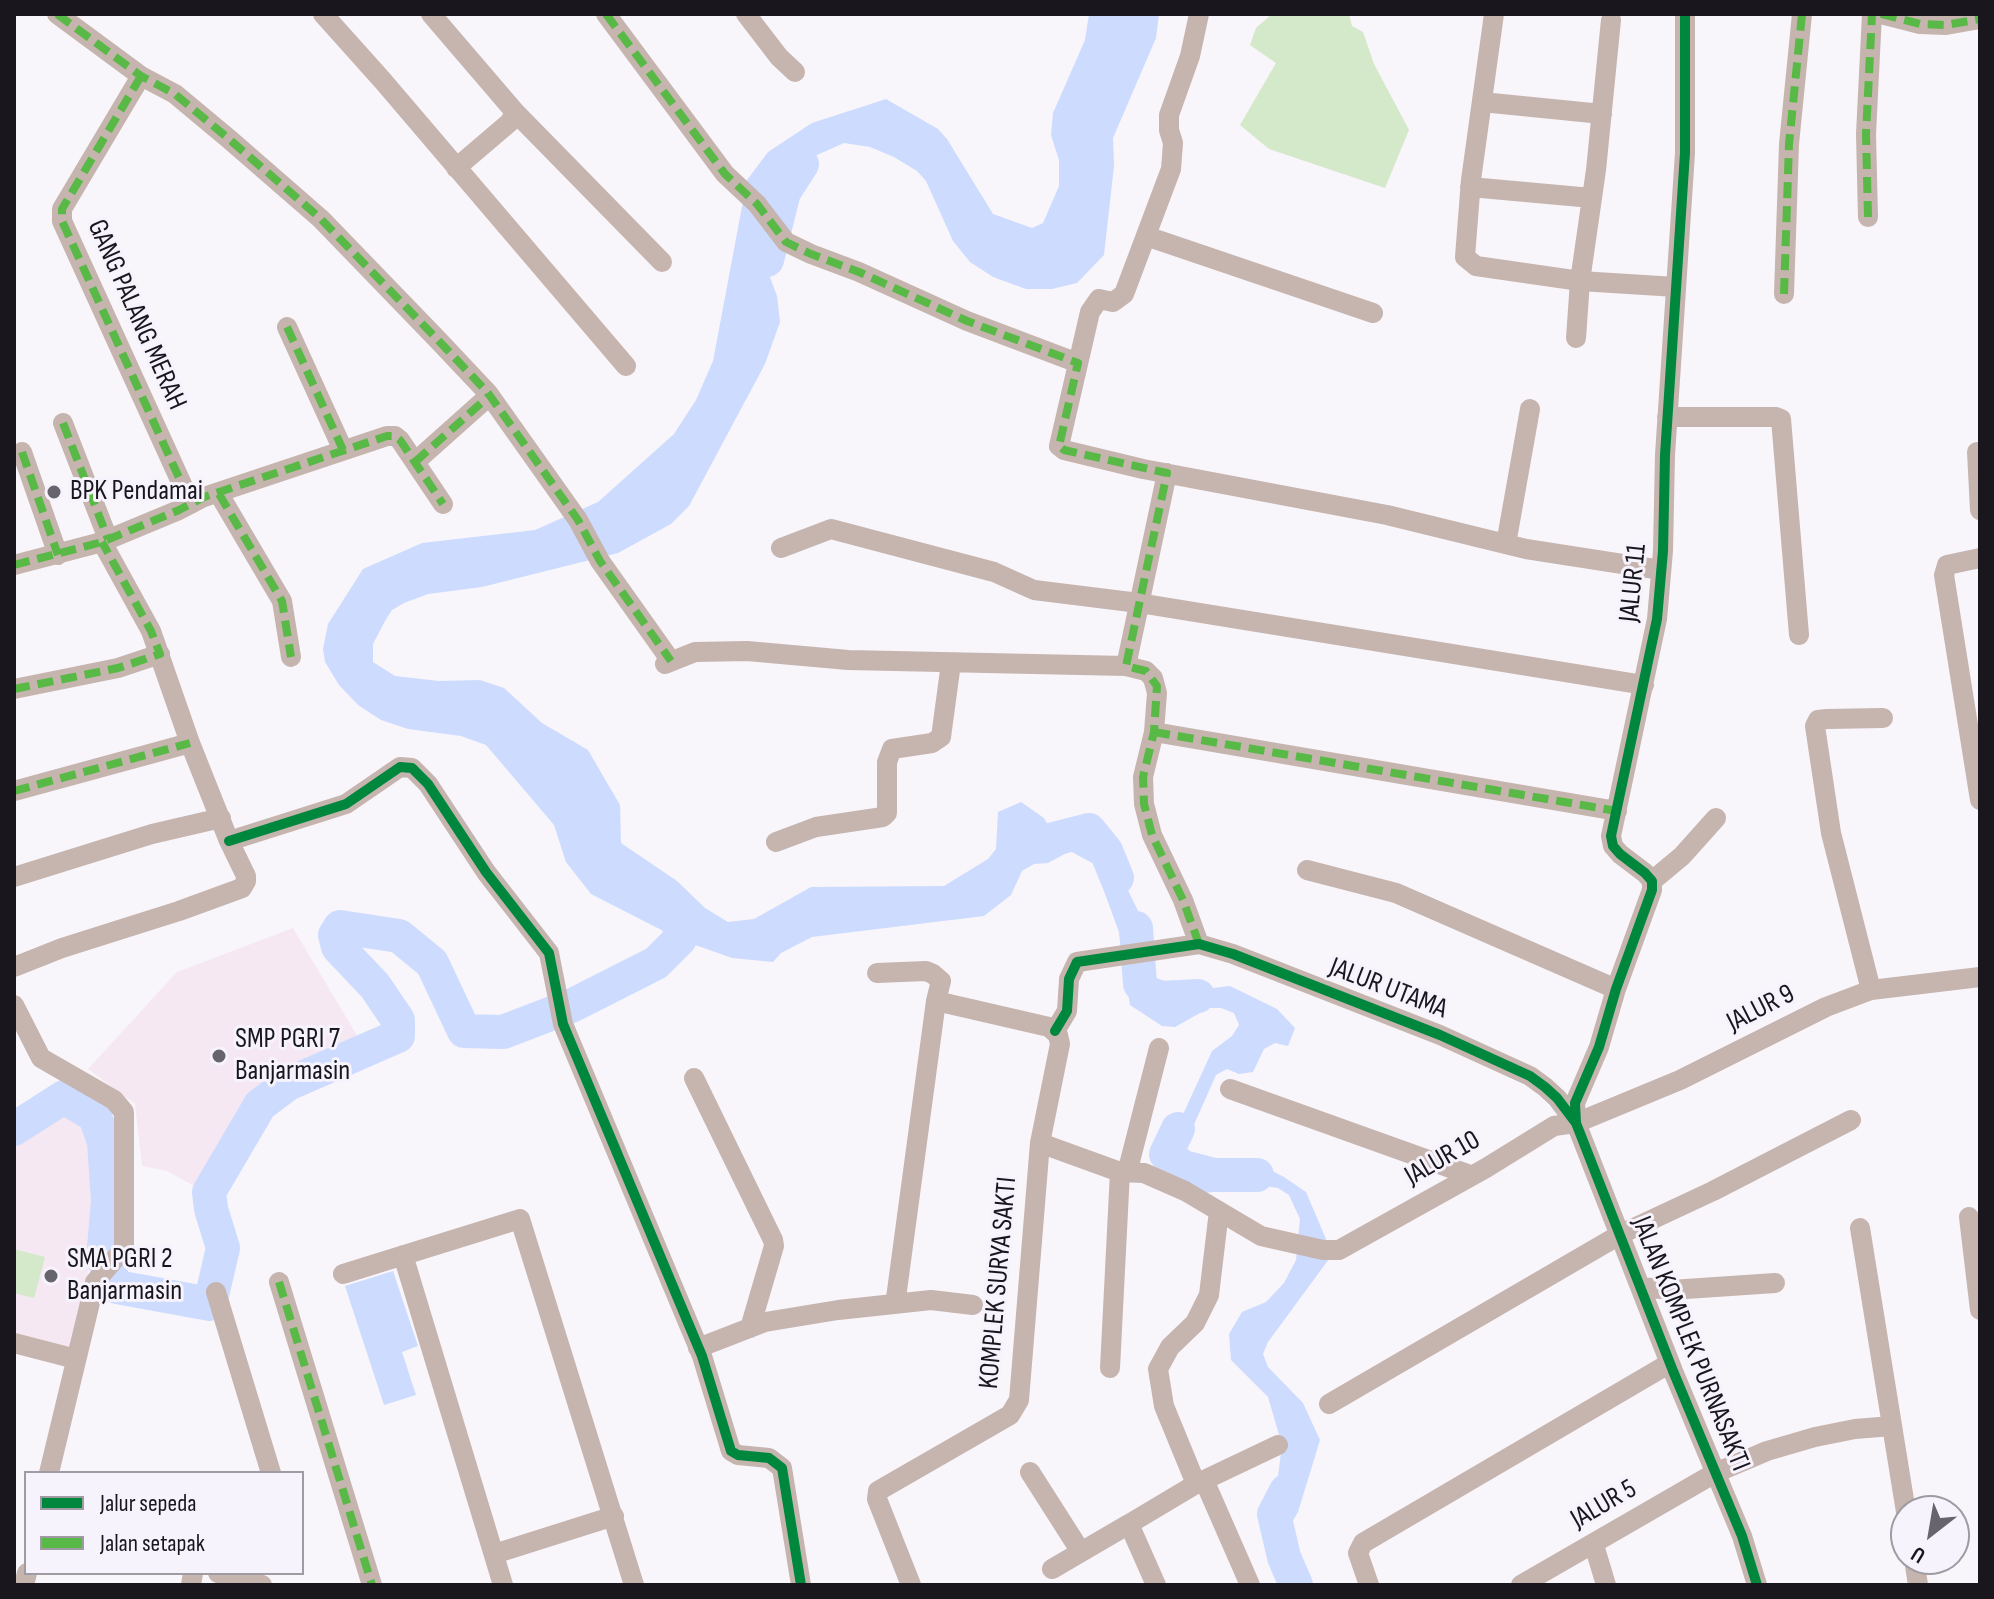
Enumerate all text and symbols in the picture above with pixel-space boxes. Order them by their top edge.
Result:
street label: GANG PALANG MERAH [79,215,193,415]
place label: BPK Pendamai [70,475,203,509]
marker: BPK Pendamai [45,483,63,501]
street label: JALUR 11 [1613,542,1655,624]
street label: JALUR UTAMA [1324,951,1452,1027]
street label: JALUR 9 [1722,978,1800,1040]
place label: SMP PGRI 7 Banjarmasin [235,1023,350,1089]
marker: SMP PGRI 7 Banjarmasin [210,1047,228,1065]
street label: JALUR 10 [1399,1124,1487,1194]
street label: KOMPLEK SURYA SAKTI [973,1176,1025,1390]
street label: JALAN KOMPLEK PURNASAKTI [1624,1212,1756,1476]
place label: SMA PGRI 2 Banjarmasin [67,1243,182,1309]
marker: SMA PGRI 2 Banjarmasin [42,1267,60,1285]
legend [24,1471,304,1575]
street label: JALUR 5 [1565,1473,1643,1537]
text: Jalur sepeda [100,1489,196,1518]
north arrow [1890,1495,1970,1575]
text: Jalan setapak [100,1529,205,1558]
text: U [1907,1540,1930,1569]

